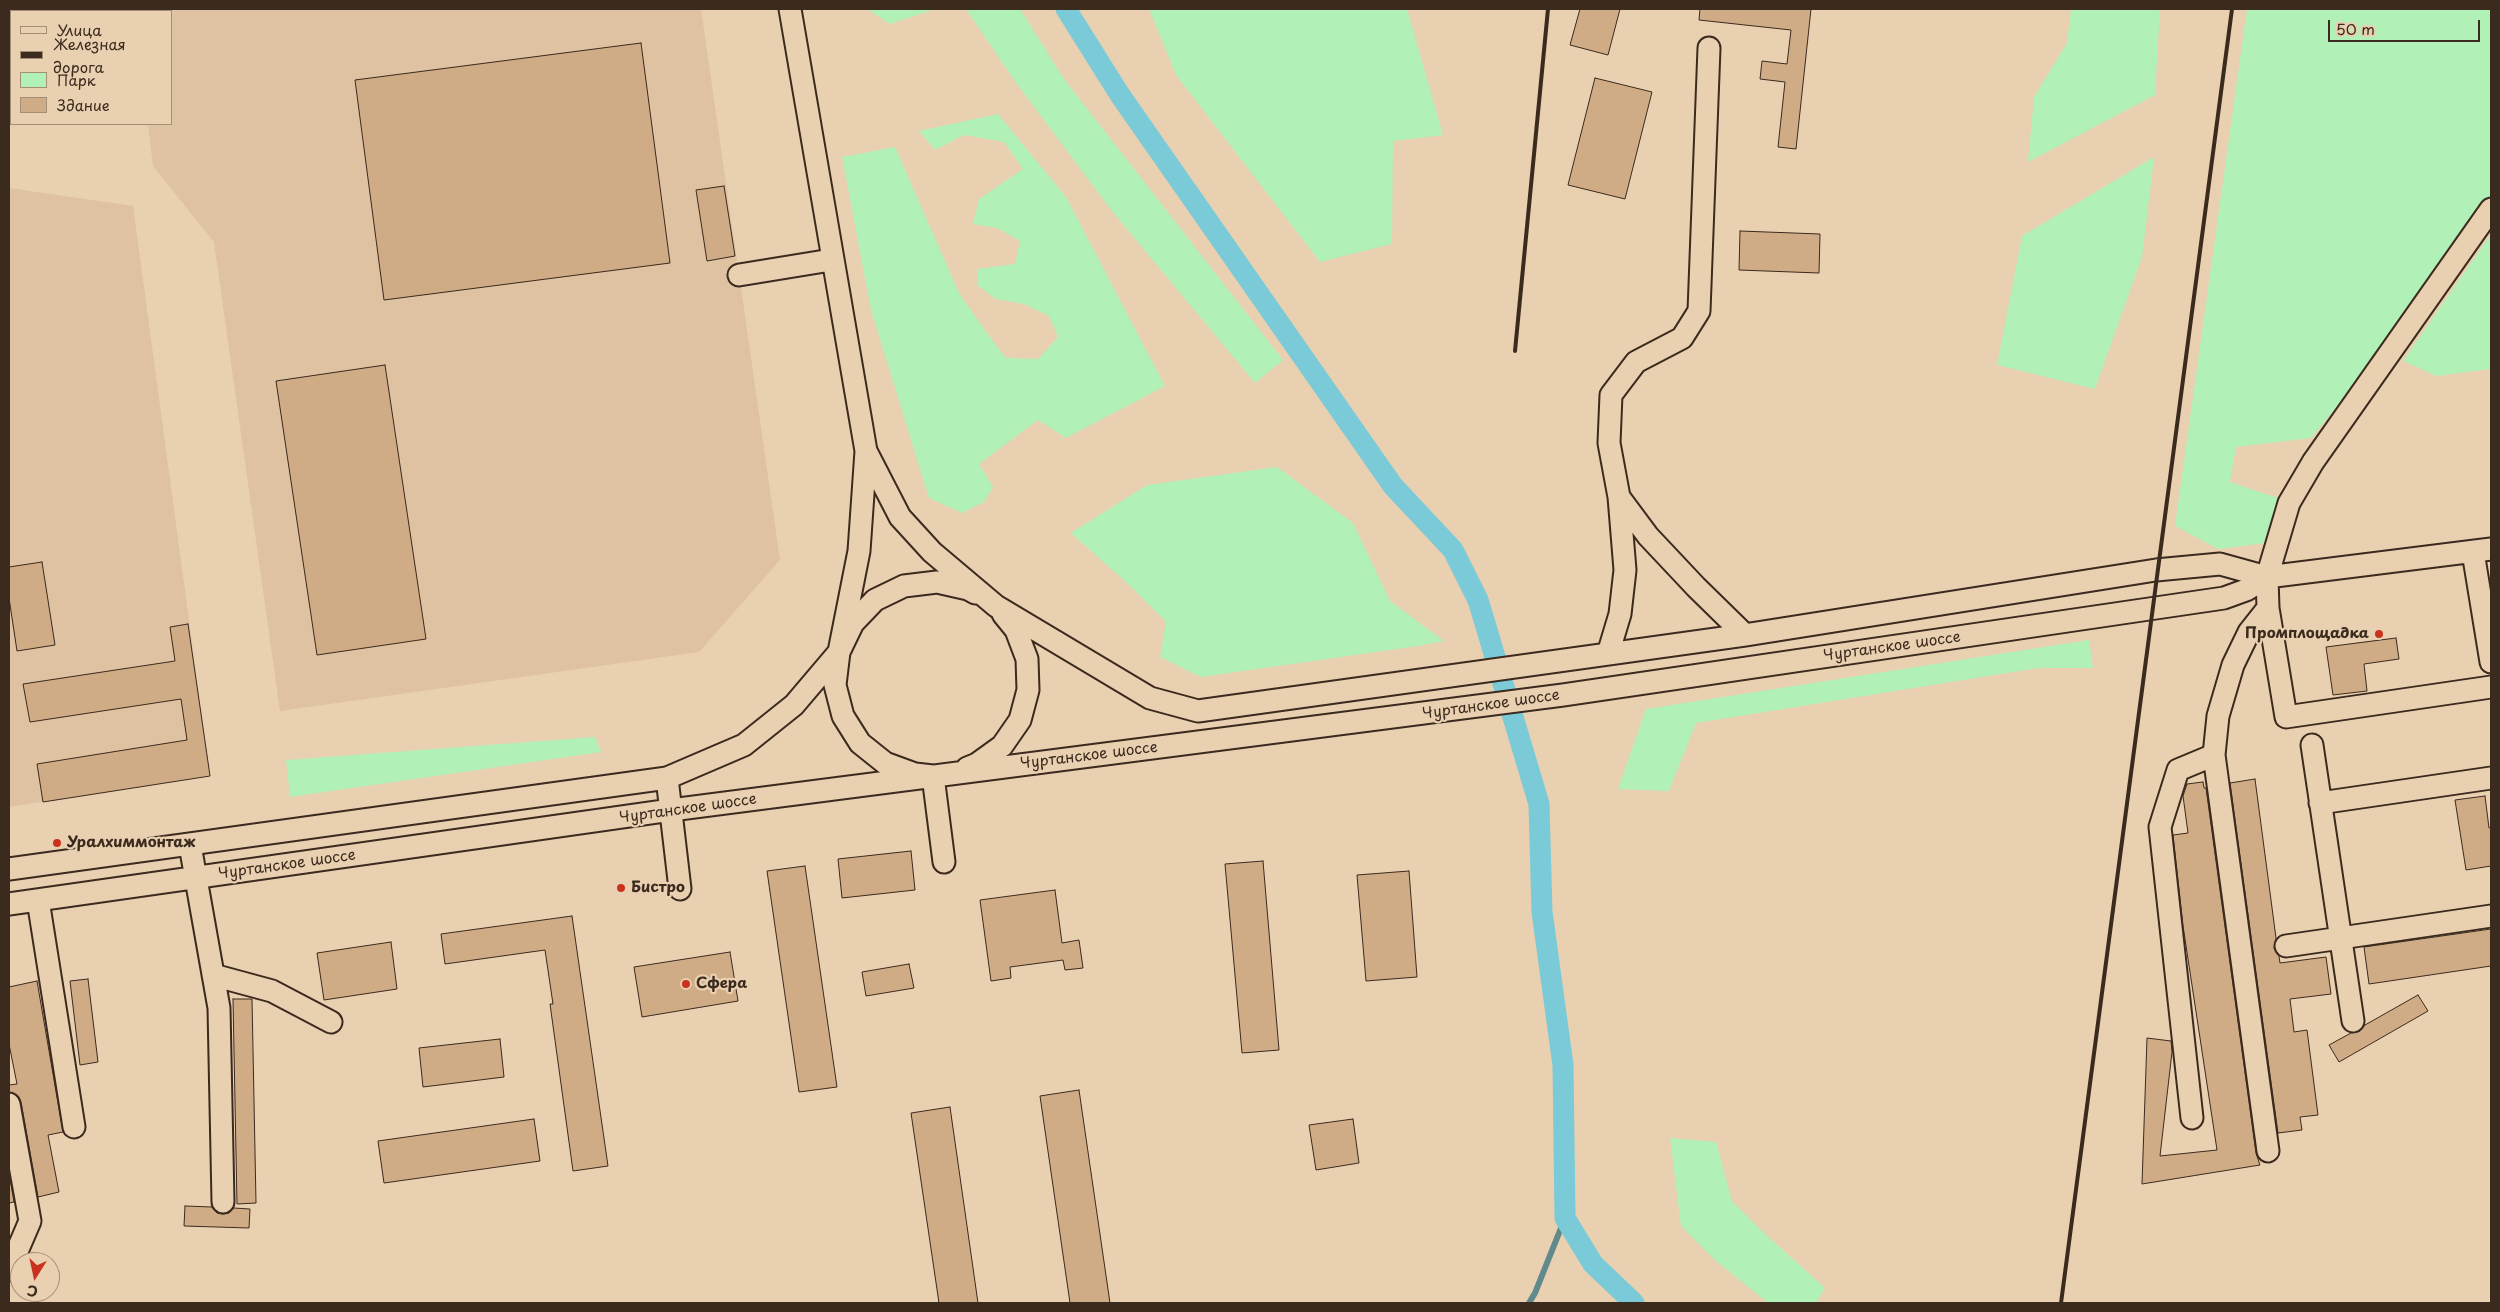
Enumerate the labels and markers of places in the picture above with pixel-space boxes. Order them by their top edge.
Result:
place label: Промплощадка [2245,625,2369,643]
marker: Промплощадка [2373,628,2385,640]
place label: Уралхиммонтаж [67,834,195,852]
marker: Уралхиммонтаж [51,837,63,849]
place label: Бистро [631,879,685,897]
marker: Бистро [615,882,627,894]
place label: Сфера [696,975,747,993]
marker: Сфера [680,978,692,990]

